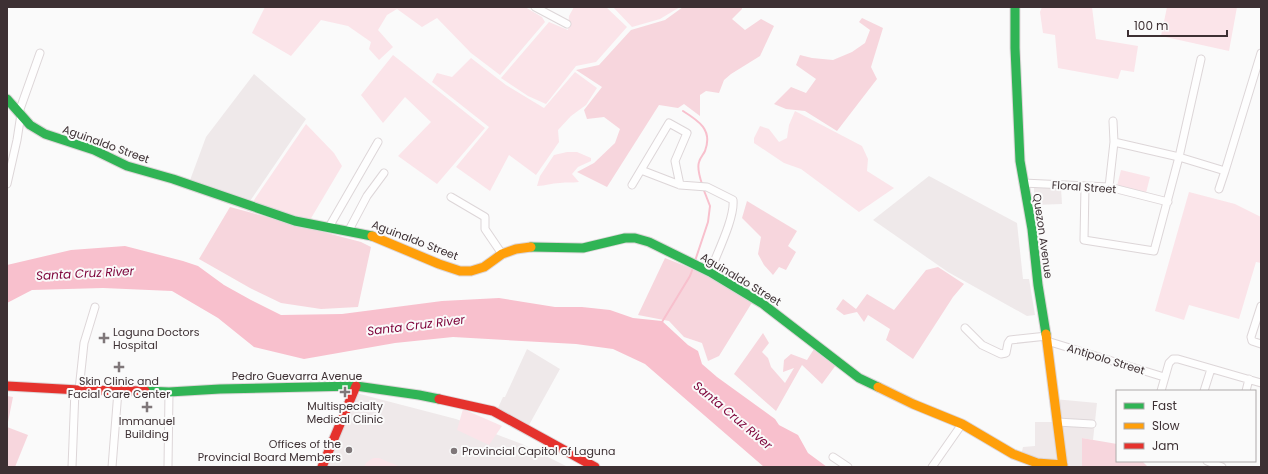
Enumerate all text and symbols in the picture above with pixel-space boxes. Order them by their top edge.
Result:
scale bar [1128,12,1227,38]
text: 100 m [1134,17,1168,34]
street label: Aguinaldo Street [60,121,152,167]
street label: Floral Street [1051,177,1117,197]
street label: Quezon Avenue [1029,192,1057,280]
street label: Aguinaldo Street [369,216,461,264]
street label: Aguinaldo Street [698,249,784,309]
water label: Santa Cruz River [36,262,135,284]
water label: Santa Cruz River [366,311,466,339]
place label: Laguna Doctors Hospital [113,324,200,353]
marker: Laguna Doctors Hospital [98,332,110,344]
street label: Antipolo Street [1065,340,1147,378]
marker: Skin Clinic and Facial Care Center [113,361,125,373]
street label: Pedro Guevarra Avenue [232,368,362,384]
place label: Skin Clinic and Facial Care Center [68,373,170,402]
water label: Santa Cruz River [690,377,776,453]
marker: Multispecialty Medical Clinic [339,386,351,398]
legend [1116,390,1256,462]
text: Fast [1152,397,1177,414]
place label: Multispecialty Medical Clinic [307,398,384,427]
marker: Immanuel Building [141,401,153,413]
place label: Immanuel Building [119,413,175,442]
text: Slow [1152,417,1180,434]
place label: Offices of the Provincial Board Members [198,436,341,465]
text: Jam [1152,437,1179,454]
place label: Provincial Capitol of Laguna [462,443,615,459]
marker: Offices of the Provincial Board Members [344,445,354,455]
marker: Provincial Capitol of Laguna [449,446,459,456]

